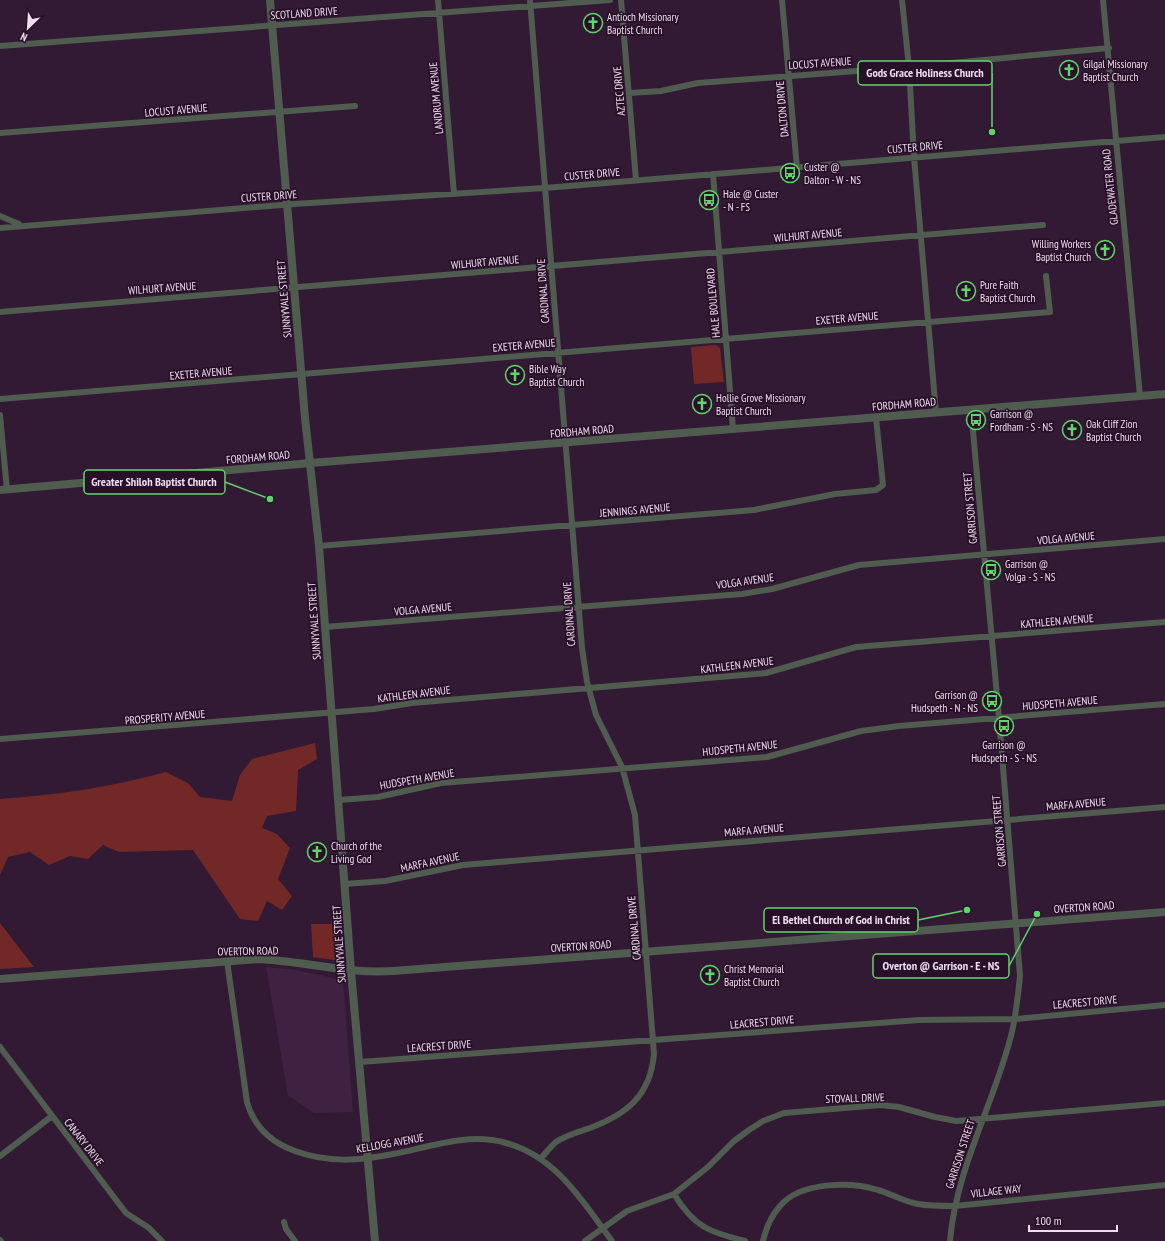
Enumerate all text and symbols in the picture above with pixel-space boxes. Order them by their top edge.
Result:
street label: SCOTLAND DRIVE [270,4,338,22]
north arrow [8,8,48,48]
place label: Antioch Missionary Baptist Church [607,10,679,37]
church icon: Antioch Missionary Baptist Church [582,12,604,34]
text: N [18,29,29,45]
street label: LOCUST AVENUE [788,54,852,72]
place label: Gilgal Missionary Baptist Church [1083,57,1149,84]
church icon: Gilgal Missionary Baptist Church [1058,59,1080,81]
street label: LANDRUM AVENUE [426,61,446,135]
callout: Gods Grace Holiness Church [858,61,992,85]
street label: AZTEC DRIVE [610,65,628,116]
text: Gods Grace Holiness Church [866,65,984,80]
street label: DALTON DRIVE [773,80,791,138]
street label: LOCUST AVENUE [144,100,208,120]
street label: CUSTER DRIVE [886,138,944,156]
street label: GLADEWATER ROAD [1099,148,1121,226]
place label: Custer @ Dalton - W - NS [804,160,861,187]
bus stop icon: Custer @ Dalton - W - NS [779,162,801,184]
street label: CUSTER DRIVE [563,165,621,183]
street label: CUSTER DRIVE [241,187,298,205]
place label: Hale @ Custer - N - FS [723,187,778,214]
bus stop icon: Hale @ Custer - N - FS [698,189,720,211]
street label: WILHURT AVENUE [773,225,843,245]
place label: Willing Workers Baptist Church [1032,237,1091,264]
church icon: Willing Workers Baptist Church [1094,239,1116,261]
street label: WILHURT AVENUE [450,252,520,272]
street label: CARDINAL DRIVE [534,258,552,324]
street label: SUNNYVALE STREET [274,260,294,338]
street label: HALE BOULEVARD [703,267,723,338]
place label: Pure Faith Baptist Church [980,278,1035,305]
street label: WILHURT AVENUE [127,279,197,297]
church icon: Pure Faith Baptist Church [955,280,977,302]
street label: EXETER AVENUE [815,308,879,328]
street label: EXETER AVENUE [492,335,556,355]
place label: Bible Way Baptist Church [529,362,584,389]
street label: EXETER AVENUE [169,363,233,383]
church icon: Bible Way Baptist Church [504,364,526,386]
place label: Hollie Grove Missionary Baptist Church [716,391,806,418]
church icon: Hollie Grove Missionary Baptist Church [691,393,713,415]
street label: FORDHAM ROAD [872,394,937,414]
place label: Garrison @ Fordham - S - NS [990,407,1053,434]
bus stop icon: Garrison @ Fordham - S - NS [965,409,987,431]
place label: Oak Cliff Zion Baptist Church [1086,417,1141,444]
church icon: Oak Cliff Zion Baptist Church [1061,419,1083,441]
street label: FORDHAM ROAD [550,421,615,441]
street label: FORDHAM ROAD [226,447,291,467]
callout: Greater Shiloh Baptist Church [84,470,225,494]
street label: GARRISON STREET [960,471,980,544]
text: Greater Shiloh Baptist Church [91,474,217,489]
street label: JENNINGS AVENUE [598,500,671,520]
street label: VOLGA AVENUE [1035,528,1096,548]
place label: Garrison @ Volga - S - NS [1004,557,1056,584]
bus stop icon: Garrison @ Volga - S - NS [980,559,1002,581]
street label: VOLGA AVENUE [714,570,775,592]
street label: CARDINAL DRIVE [560,581,578,647]
street label: SUNNYVALE STREET [304,582,324,660]
street label: VOLGA AVENUE [392,599,453,619]
street label: KATHLEEN AVENUE [1020,611,1094,631]
street label: KATHLEEN AVENUE [700,654,775,676]
street label: KATHLEEN AVENUE [377,683,452,705]
place label: Garrison @ Hudspeth - N - NS [911,688,978,715]
bus stop icon: Garrison @ Hudspeth - N - NS [981,690,1003,712]
street label: HUDSPETH AVENUE [1022,693,1099,713]
street label: PROSPERITY AVENUE [124,706,206,727]
bus stop icon: Garrison @ Hudspeth - S - NS [993,715,1015,737]
street label: HUDSPETH AVENUE [702,737,779,759]
place label: Garrison @ Hudspeth - S - NS [971,738,1037,765]
street label: HUDSPETH AVENUE [379,765,456,792]
street label: GARRISON STREET [989,794,1009,867]
street label: MARFA AVENUE [1046,794,1107,814]
street label: MARFA AVENUE [724,820,785,840]
place label: Church of the Living God [331,839,382,866]
church icon: Church of the Living God [306,841,328,863]
street label: MARFA AVENUE [399,849,461,875]
street label: CARDINAL DRIVE [624,895,644,961]
street label: OVERTON ROAD [1053,898,1115,916]
street label: SUNNYVALE STREET [329,905,349,983]
callout: El Bethel Church of God in Christ [764,908,918,932]
text: El Bethel Church of God in Christ [772,912,910,927]
street label: OVERTON ROAD [550,937,612,955]
street label: OVERTON ROAD [217,943,279,959]
callout: Overton @ Garrison - E - NS [873,954,1009,978]
text: Overton @ Garrison - E - NS [883,958,999,973]
place label: Christ Memorial Baptist Church [724,962,785,989]
church icon: Christ Memorial Baptist Church [699,964,721,986]
street label: LEACREST DRIVE [1052,992,1118,1012]
street label: LEACREST DRIVE [729,1012,795,1032]
street label: LEACREST DRIVE [406,1037,472,1055]
street label: STOVALL DRIVE [825,1090,885,1106]
street label: CANARY DRIVE [61,1115,107,1169]
street label: GARRISON STREET [942,1118,978,1190]
street label: KELLOGG AVENUE [355,1130,425,1156]
street label: VILLAGE WAY [969,1181,1022,1201]
scale bar [1029,1207,1117,1233]
text: 100 m [1035,1213,1062,1228]

